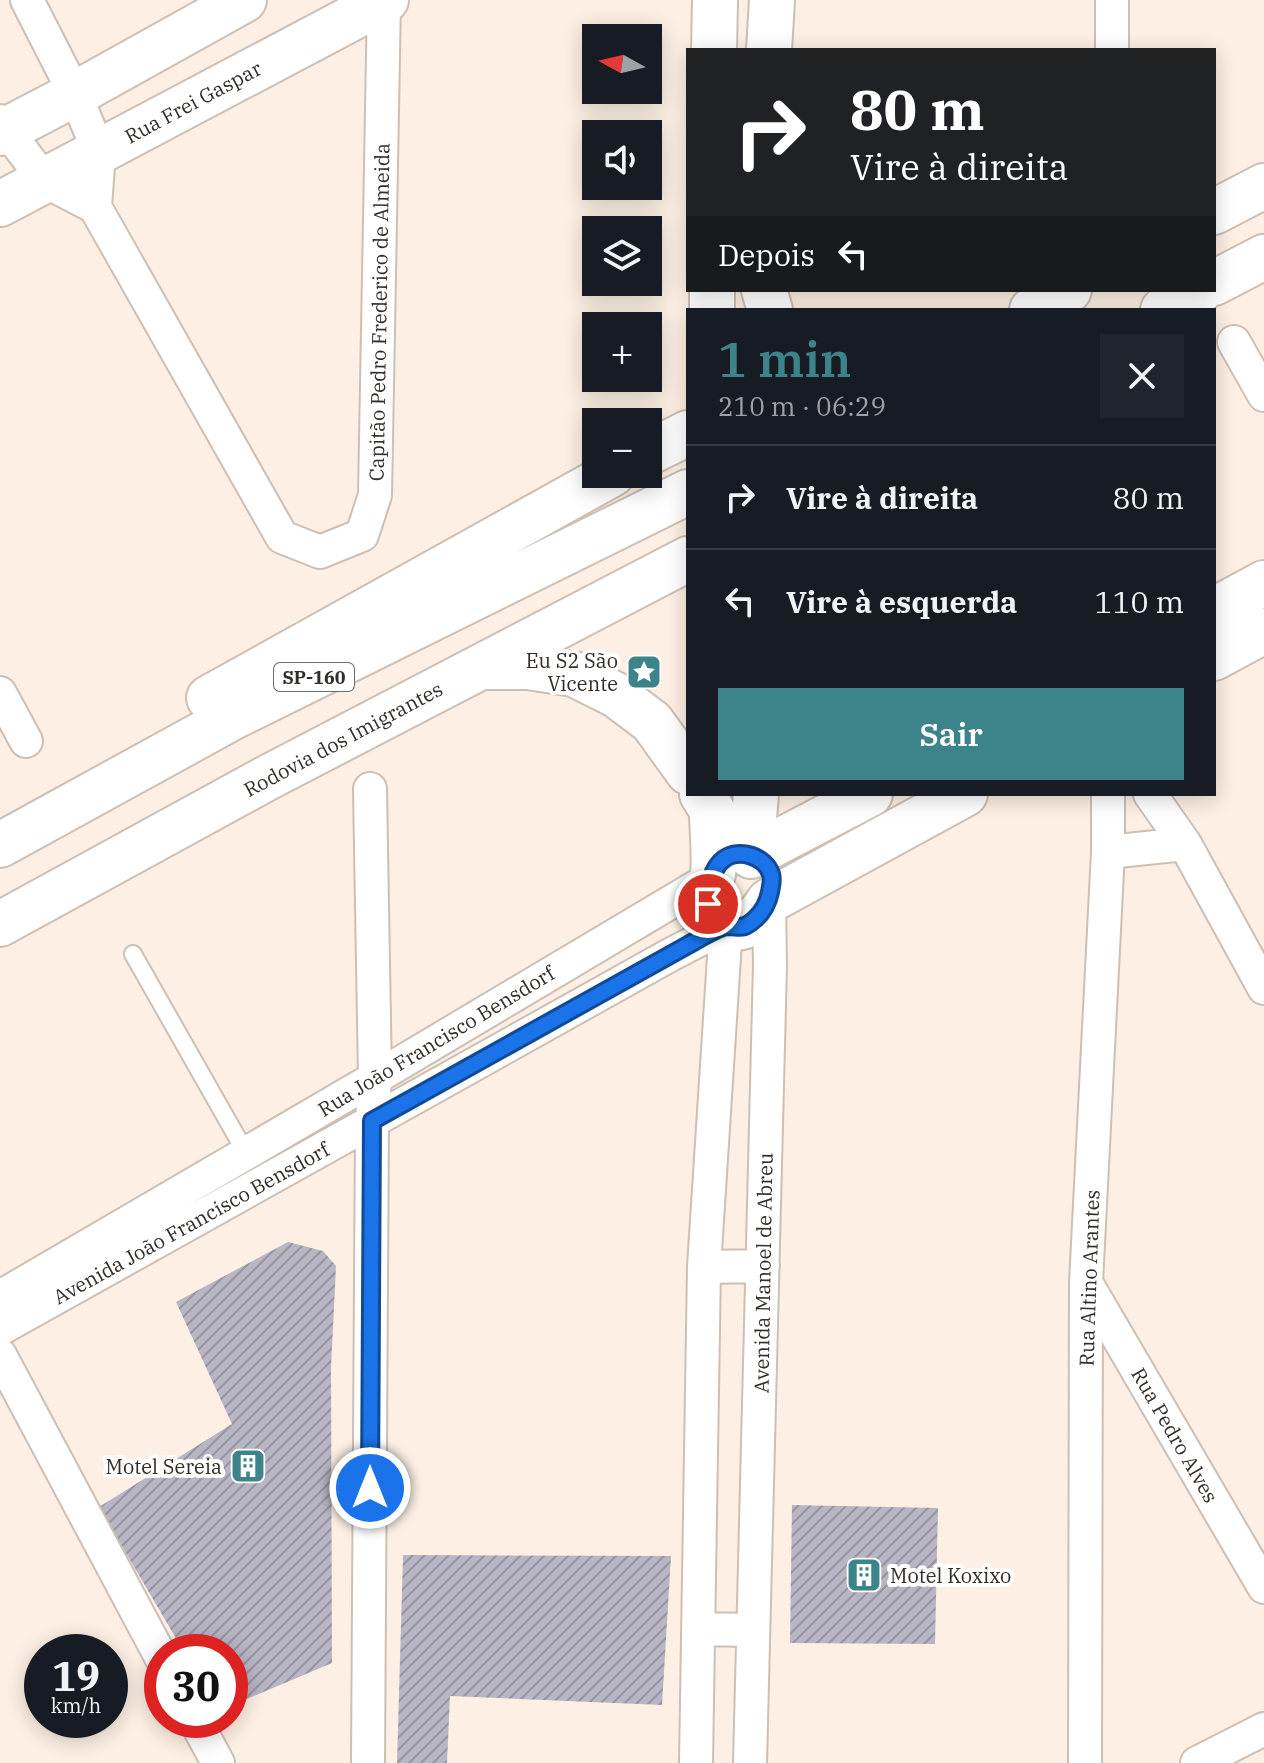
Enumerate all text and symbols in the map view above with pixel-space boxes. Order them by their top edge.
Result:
north arrow [582,24,662,104]
map controls [582,24,662,488]
street label: Rua Frei Gaspar [120,54,266,149]
text: 80 m [850,73,985,145]
icon: right [718,80,822,184]
button: sound [582,120,662,200]
street label: Capitão Pedro Frederico de Almeida [363,143,395,481]
text: Vire à direita [850,143,1068,190]
button: layers [582,216,662,296]
icon: left [831,232,875,276]
text: Depois [718,235,815,274]
button: + [582,312,662,392]
text: 1 min [718,328,851,390]
button: close [1100,334,1184,418]
text: 210 m · 06:29 [718,389,886,423]
button: − [582,408,662,488]
icon: right [718,475,762,519]
text: Vire à direita [786,478,978,517]
text: 80 m [1112,478,1184,517]
icon: left [718,579,762,623]
text: Vire à esquerda [786,582,1017,621]
text: 110 m [1094,582,1184,621]
place label: Eu S2 São Vicente [526,647,618,697]
place icon: Eu S2 São Vicente [625,653,663,691]
road number: SP-160 [274,663,354,691]
street label: Rodovia dos Imigrantes [239,675,447,803]
button: Sair [718,688,1184,780]
pin [674,870,742,938]
icon: arrive [686,882,730,926]
street label: Rua João Francisco Bensdorf [313,959,560,1123]
street label: Avenida João Francisco Bensdorf [48,1135,335,1310]
street label: Avenida Manoel de Abreu [747,1153,779,1393]
street label: Rua Altino Arantes [1072,1189,1106,1367]
street label: Rua Pedro Alves [1125,1363,1225,1507]
position arrow [328,1446,412,1530]
building icon: Motel Sereia [229,1447,267,1485]
place label: Motel Sereia [106,1453,222,1480]
building icon: Motel Koxixo [845,1556,883,1594]
place label: Motel Koxixo [890,1562,1011,1589]
speed limit sign: 30 [144,1634,248,1738]
text: 19 [52,1650,100,1702]
text: km/h [51,1692,101,1719]

